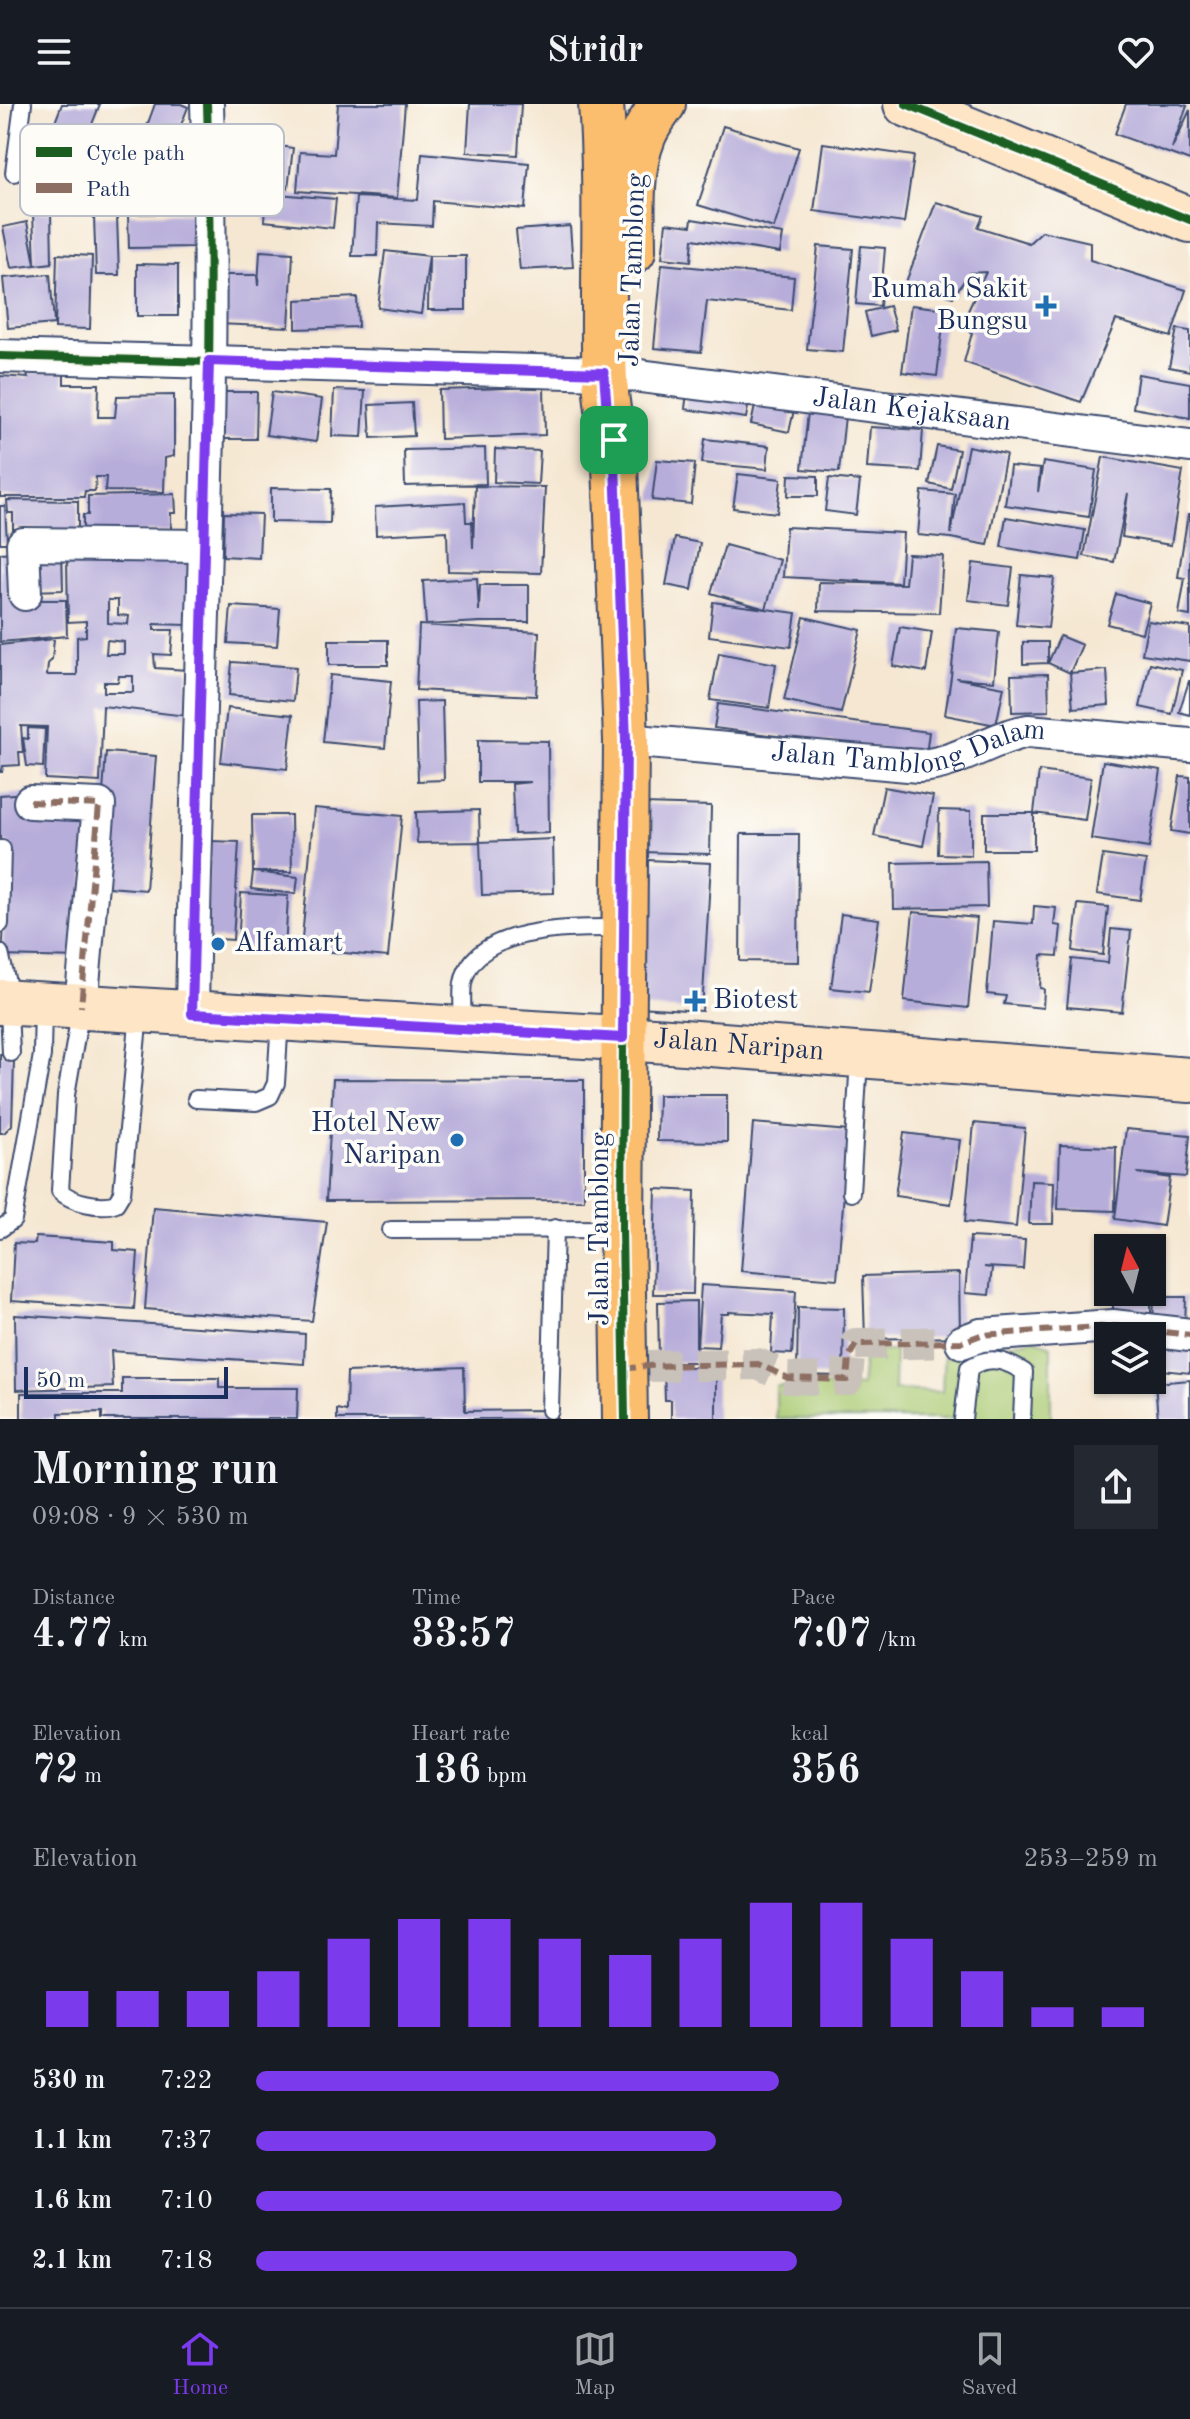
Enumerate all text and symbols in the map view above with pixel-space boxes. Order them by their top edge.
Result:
icon: menu [32,30,76,74]
icon: heart [1114,30,1158,74]
text: Stridr [547,34,643,70]
legend [20,124,284,216]
text: Cycle path [86,143,185,165]
street label: Jalan Tamblong [617,173,651,367]
text: Path [86,179,131,201]
place label: Rumah Sakit Bungsu [871,276,1028,336]
marker: Rumah Sakit Bungsu [1035,295,1057,317]
street label: Jalan Kejaksaan [811,384,1013,437]
pin [580,406,648,474]
icon: arrive [592,418,636,462]
street label: Jalan Tamblong Dalam [770,717,1047,780]
place label: Alfamart [234,930,343,958]
marker: Alfamart [209,935,227,953]
place label: Biotest [713,987,798,1015]
marker: Biotest [684,990,706,1012]
street label: Jalan Naripan [652,1026,825,1067]
place label: Hotel New Naripan [311,1110,441,1170]
marker: Hotel New Naripan [448,1131,466,1149]
street label: Jalan Tamblong [587,1132,615,1326]
north arrow [1094,1234,1166,1306]
map controls [1094,1234,1166,1394]
button: layers [1094,1322,1166,1394]
scale bar [24,1363,228,1399]
text: 50 m [36,1370,85,1392]
button: share [1074,1445,1158,1529]
text: Morning run [32,1449,279,1493]
text: 09:08 · 9 × 530 m [32,1504,249,1530]
text: Distance [32,1587,115,1609]
text: Time [411,1587,461,1609]
text: Pace [791,1587,835,1609]
text: 4.77 [32,1616,113,1656]
text: 33:57 [411,1616,515,1656]
text: 7:07 [791,1616,871,1656]
text: km [113,1629,148,1651]
text: /km [871,1629,916,1651]
text: Elevation [32,1723,122,1745]
text: Heart rate [411,1723,510,1745]
text: kcal [791,1723,829,1745]
text: 72 [32,1752,78,1792]
text: 136 [411,1752,481,1792]
text: 356 [791,1752,860,1792]
text: m [78,1765,102,1787]
text: bpm [481,1765,527,1787]
text: Elevation [32,1846,138,1872]
text: 253–259 m [1023,1846,1158,1872]
text: 530 m [32,2068,105,2094]
text: 7:22 [160,2068,213,2094]
text: 1.1 km [32,2128,112,2154]
text: 7:37 [160,2128,213,2154]
text: 1.6 km [32,2188,112,2214]
text: 7:10 [160,2188,213,2214]
text: 2.1 km [32,2248,112,2274]
text: 7:18 [160,2248,213,2274]
tab: Home [172,2327,228,2402]
tab: Map [573,2327,617,2402]
tab: Saved [962,2327,1018,2402]

